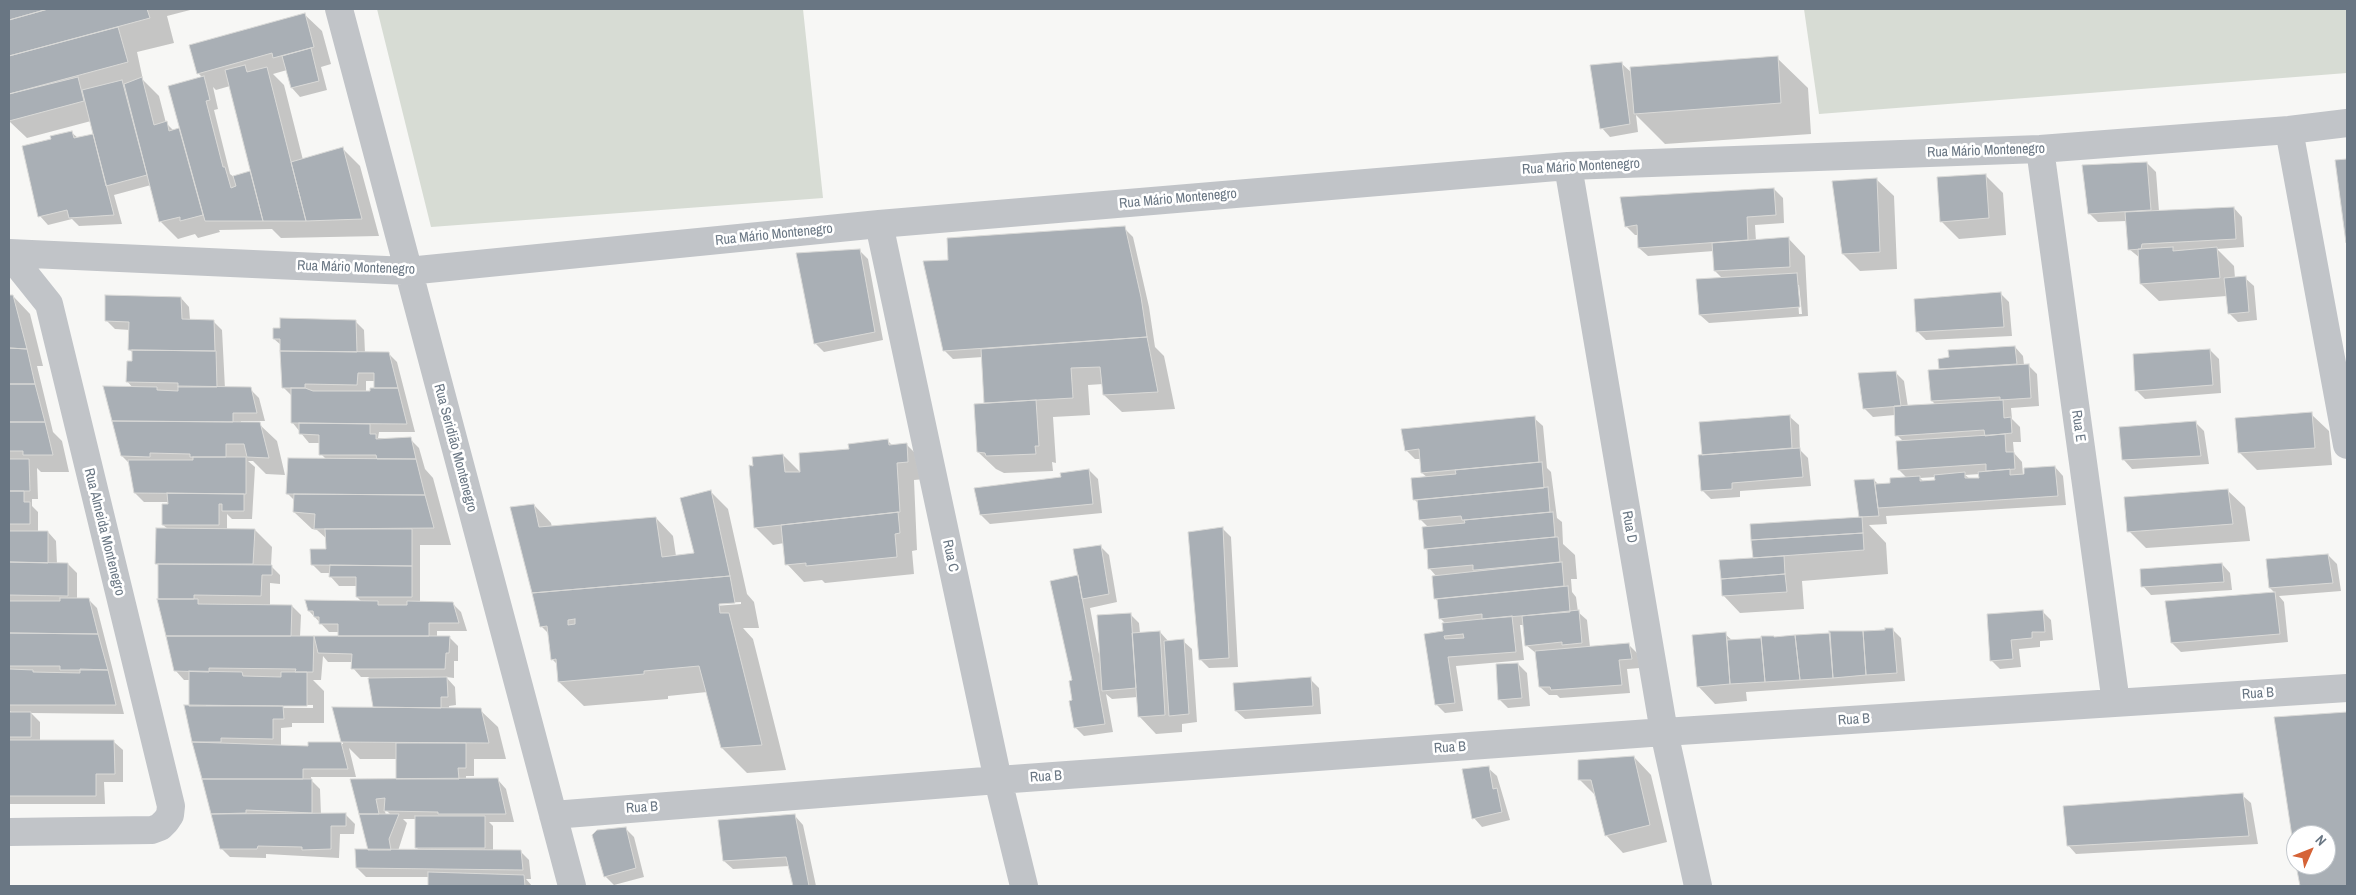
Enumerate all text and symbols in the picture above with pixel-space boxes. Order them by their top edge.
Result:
street label: Rua Mário Montenegro [1927,141,2045,161]
street label: Rua Mário Montenegro [1522,156,1640,178]
street label: Rua Mário Montenegro [1118,185,1238,213]
street label: Rua Mário Montenegro [714,220,834,250]
street label: Rua Mário Montenegro [297,258,415,278]
street label: Rua Seridião Montenegro [430,382,480,514]
street label: Rua E [2067,409,2089,443]
street label: Rua Almeida Montenegro [80,467,128,597]
street label: Rua D [1618,510,1640,544]
street label: Rua C [938,538,962,574]
street label: Rua B [2241,685,2275,703]
street label: Rua B [1837,711,1871,729]
street label: Rua B [1433,739,1467,757]
street label: Rua B [1029,768,1063,786]
street label: Rua B [625,799,659,817]
north arrow [2286,825,2336,875]
text: N [2312,831,2330,850]

